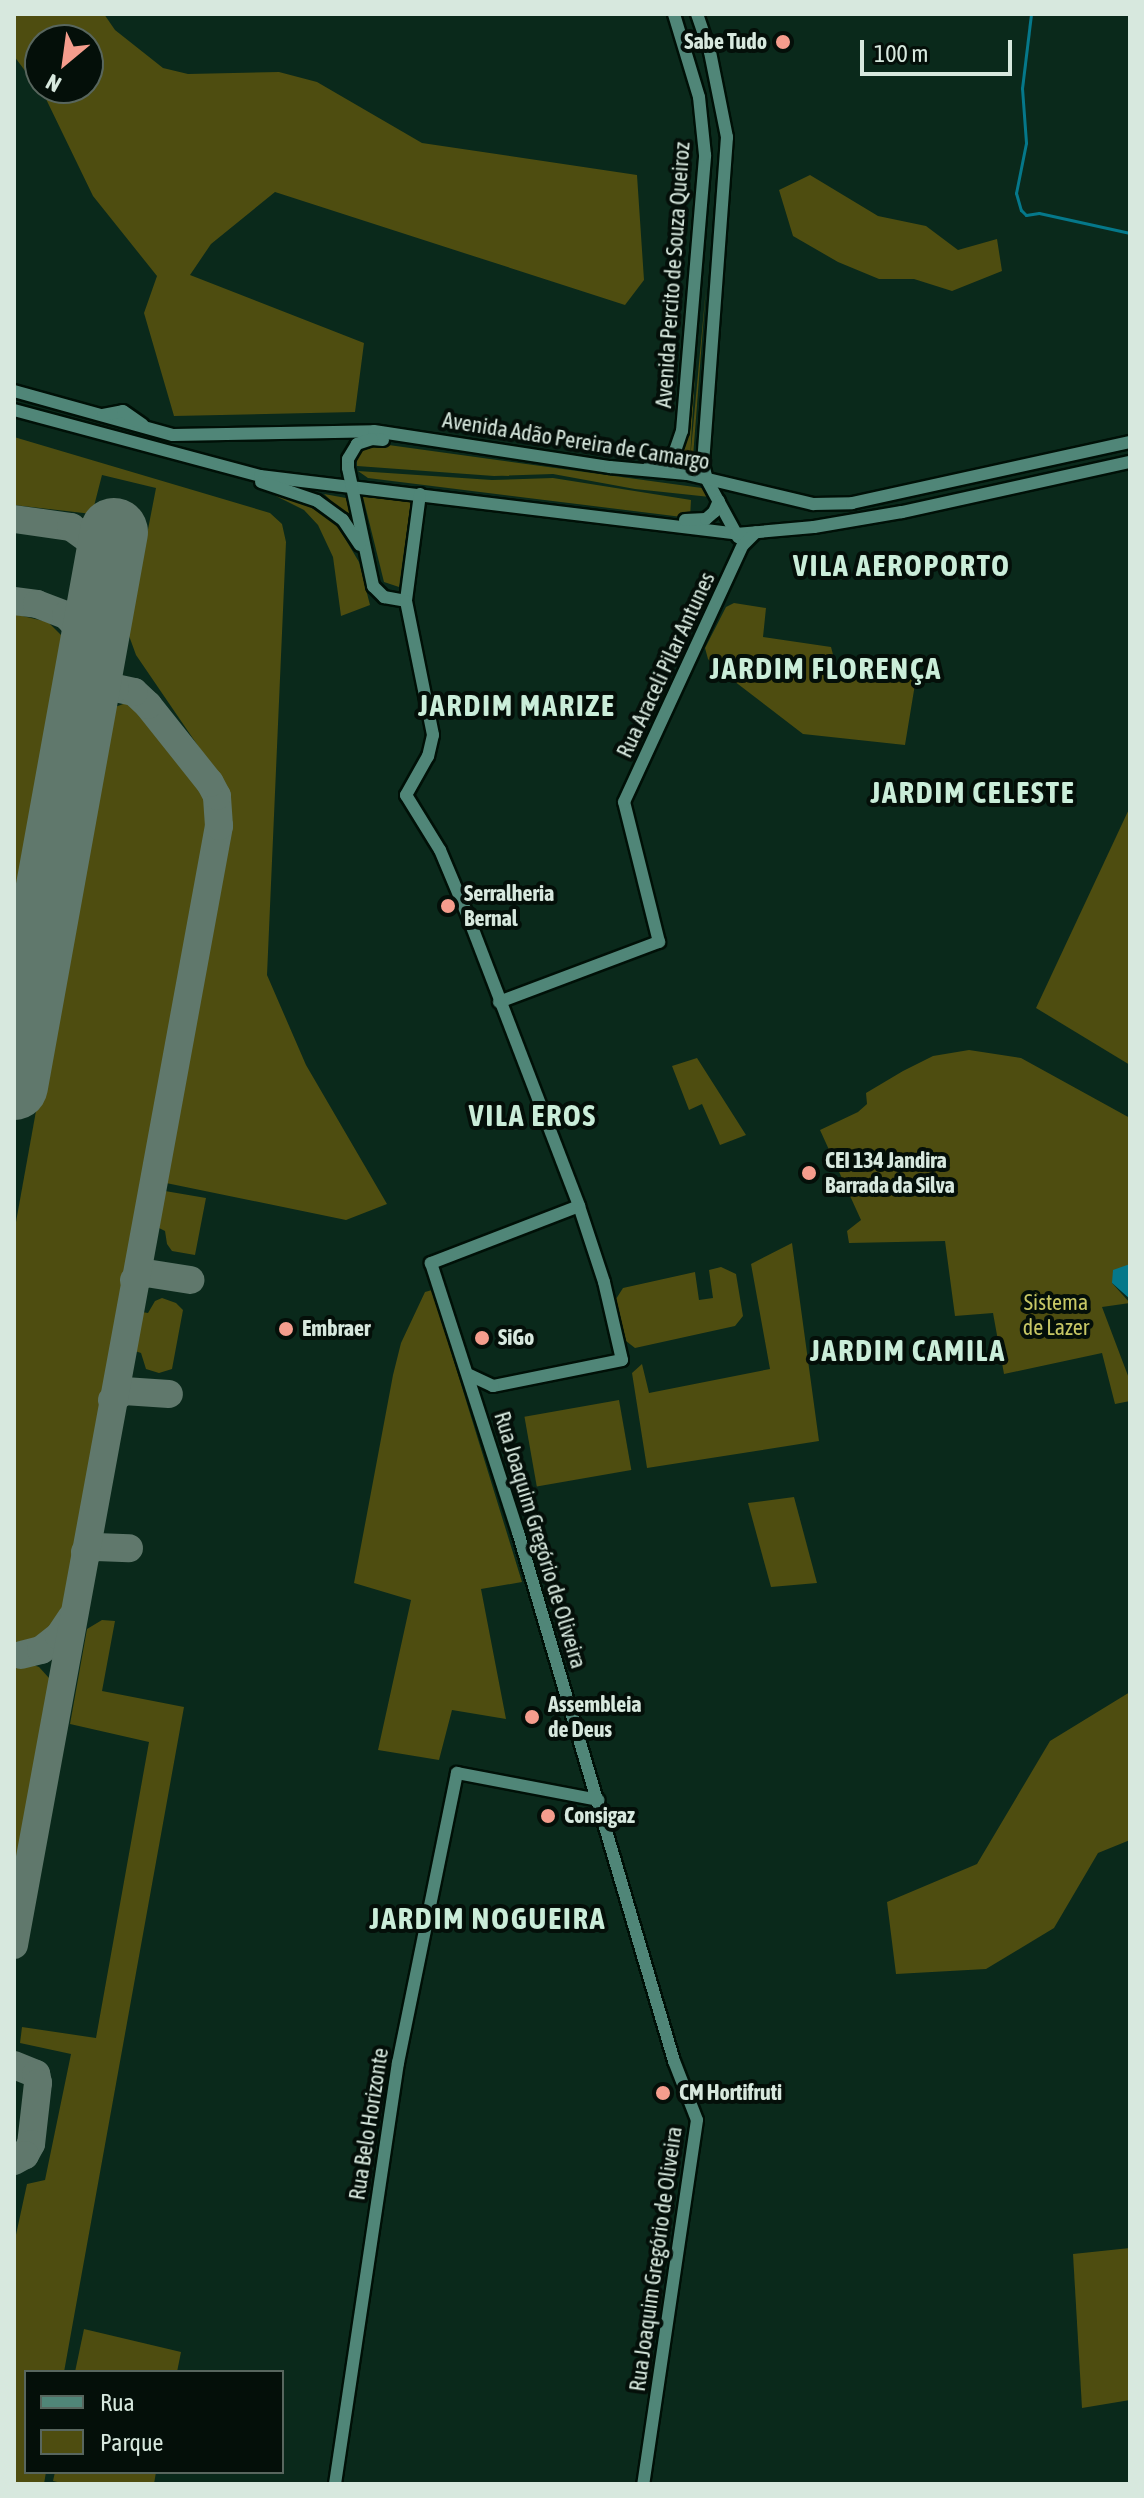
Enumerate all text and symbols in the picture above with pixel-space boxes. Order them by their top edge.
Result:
north arrow [24,24,104,104]
scale bar [864,24,1016,74]
place label: Sabe Tudo [684,29,767,55]
marker: Sabe Tudo [774,33,792,51]
text: 100 m [874,40,928,67]
text: N [41,69,65,98]
street label: Avenida Percito de Souza Queiroz [651,141,695,409]
street label: Avenida Adão Pereira de Camargo [441,407,711,475]
district label: VILA AEROPORTO [793,547,1011,583]
street label: Rua Araceli Pilar Antunes [611,568,721,762]
district label: JARDIM FLORENÇA [710,650,942,686]
district label: JARDIM MARIZE [418,687,616,723]
district label: JARDIM CELESTE [870,774,1076,810]
place label: Serralheria Bernal [464,880,554,932]
marker: Serralheria Bernal [439,897,457,915]
district label: VILA EROS [469,1097,597,1133]
place label: CEI 134 Jandira Barrada da Silva [825,1147,955,1198]
marker: CEI 134 Jandira Barrada da Silva [800,1164,818,1182]
park label: Sistema de Lazer [1023,1289,1089,1340]
place label: Embraer [302,1316,370,1342]
marker: Embraer [277,1320,295,1338]
place label: SiGo [498,1325,534,1351]
marker: SiGo [473,1329,491,1347]
district label: JARDIM CAMILA [810,1332,1006,1368]
street label: Rua Joaquim Gregório de Oliveira [488,1408,592,1672]
place label: Assembleia de Deus [548,1691,641,1742]
marker: Assembleia de Deus [523,1708,541,1726]
place label: Consigaz [564,1803,635,1829]
marker: Consigaz [539,1807,557,1825]
district label: JARDIM NOGUEIRA [370,1900,606,1936]
street label: Rua Belo Horizonte [344,2046,394,2202]
place label: CM Hortifruti [679,2080,782,2106]
marker: CM Hortifruti [654,2084,672,2102]
street label: Rua Joaquim Gregório de Oliveira [624,2125,688,2393]
legend [24,2370,284,2474]
text: Rua [100,2389,135,2416]
text: Parque [100,2429,163,2456]

